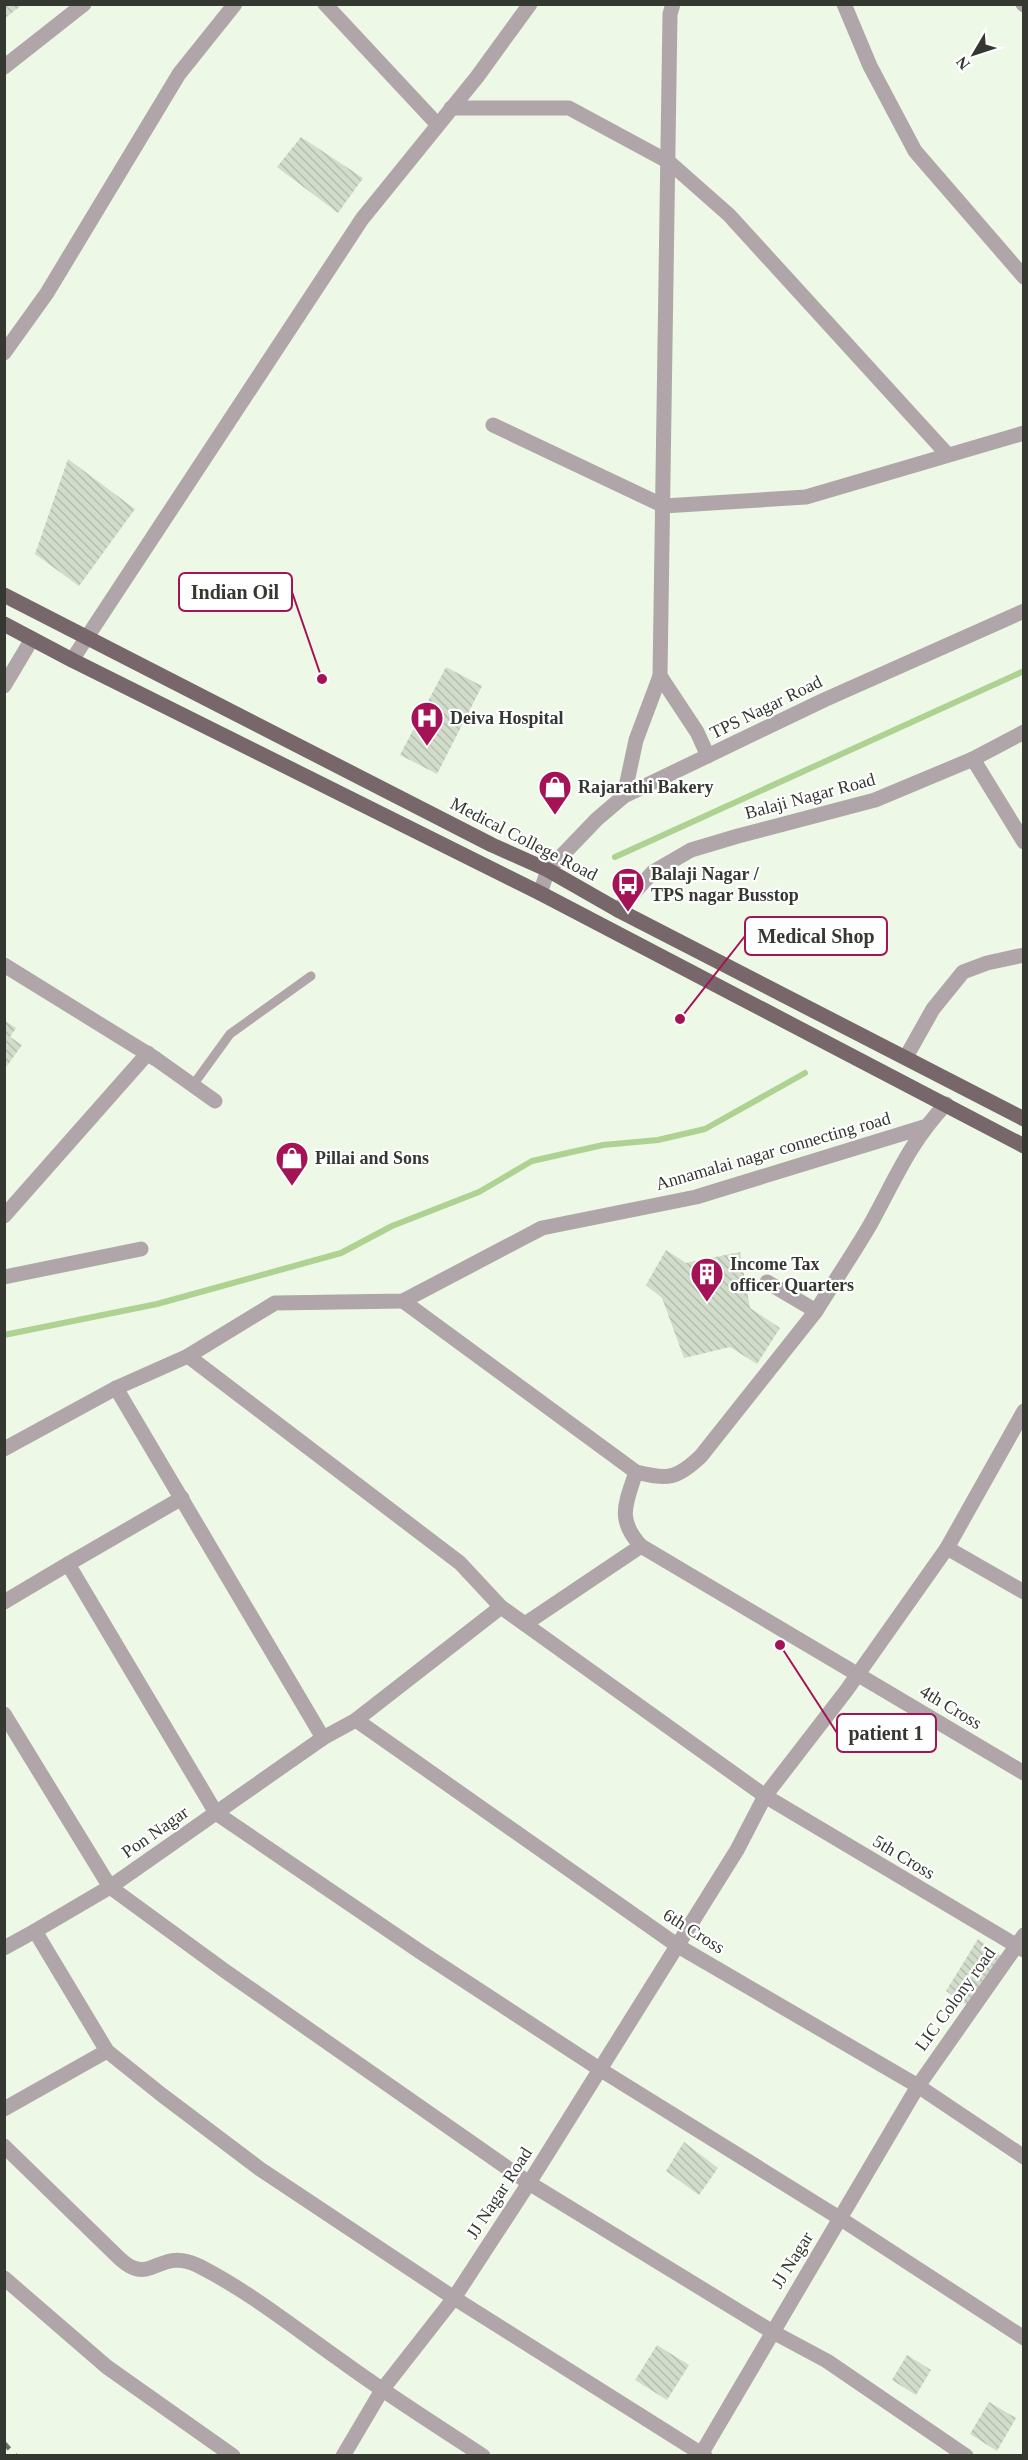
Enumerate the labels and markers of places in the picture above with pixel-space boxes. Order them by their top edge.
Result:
callout: Indian Oil [179,573,292,611]
hospital icon: Deiva Hospital [409,700,445,747]
place label: Deiva Hospital [450,708,564,728]
shop icon: Rajarathi Bakery [537,769,573,816]
place label: Rajarathi Bakery [578,777,713,797]
place label: Balaji Nagar / TPS nagar Busstop [651,864,799,905]
bus stop icon: Balaji Nagar / TPS nagar Busstop [610,866,646,913]
callout: Medical Shop [745,917,887,955]
shop icon: Pillai and Sons [274,1140,310,1187]
place label: Pillai and Sons [315,1148,429,1168]
place label: Income Tax officer Quarters [730,1254,854,1295]
building icon: Income Tax officer Quarters [689,1256,725,1303]
callout: patient 1 [837,1714,936,1752]

